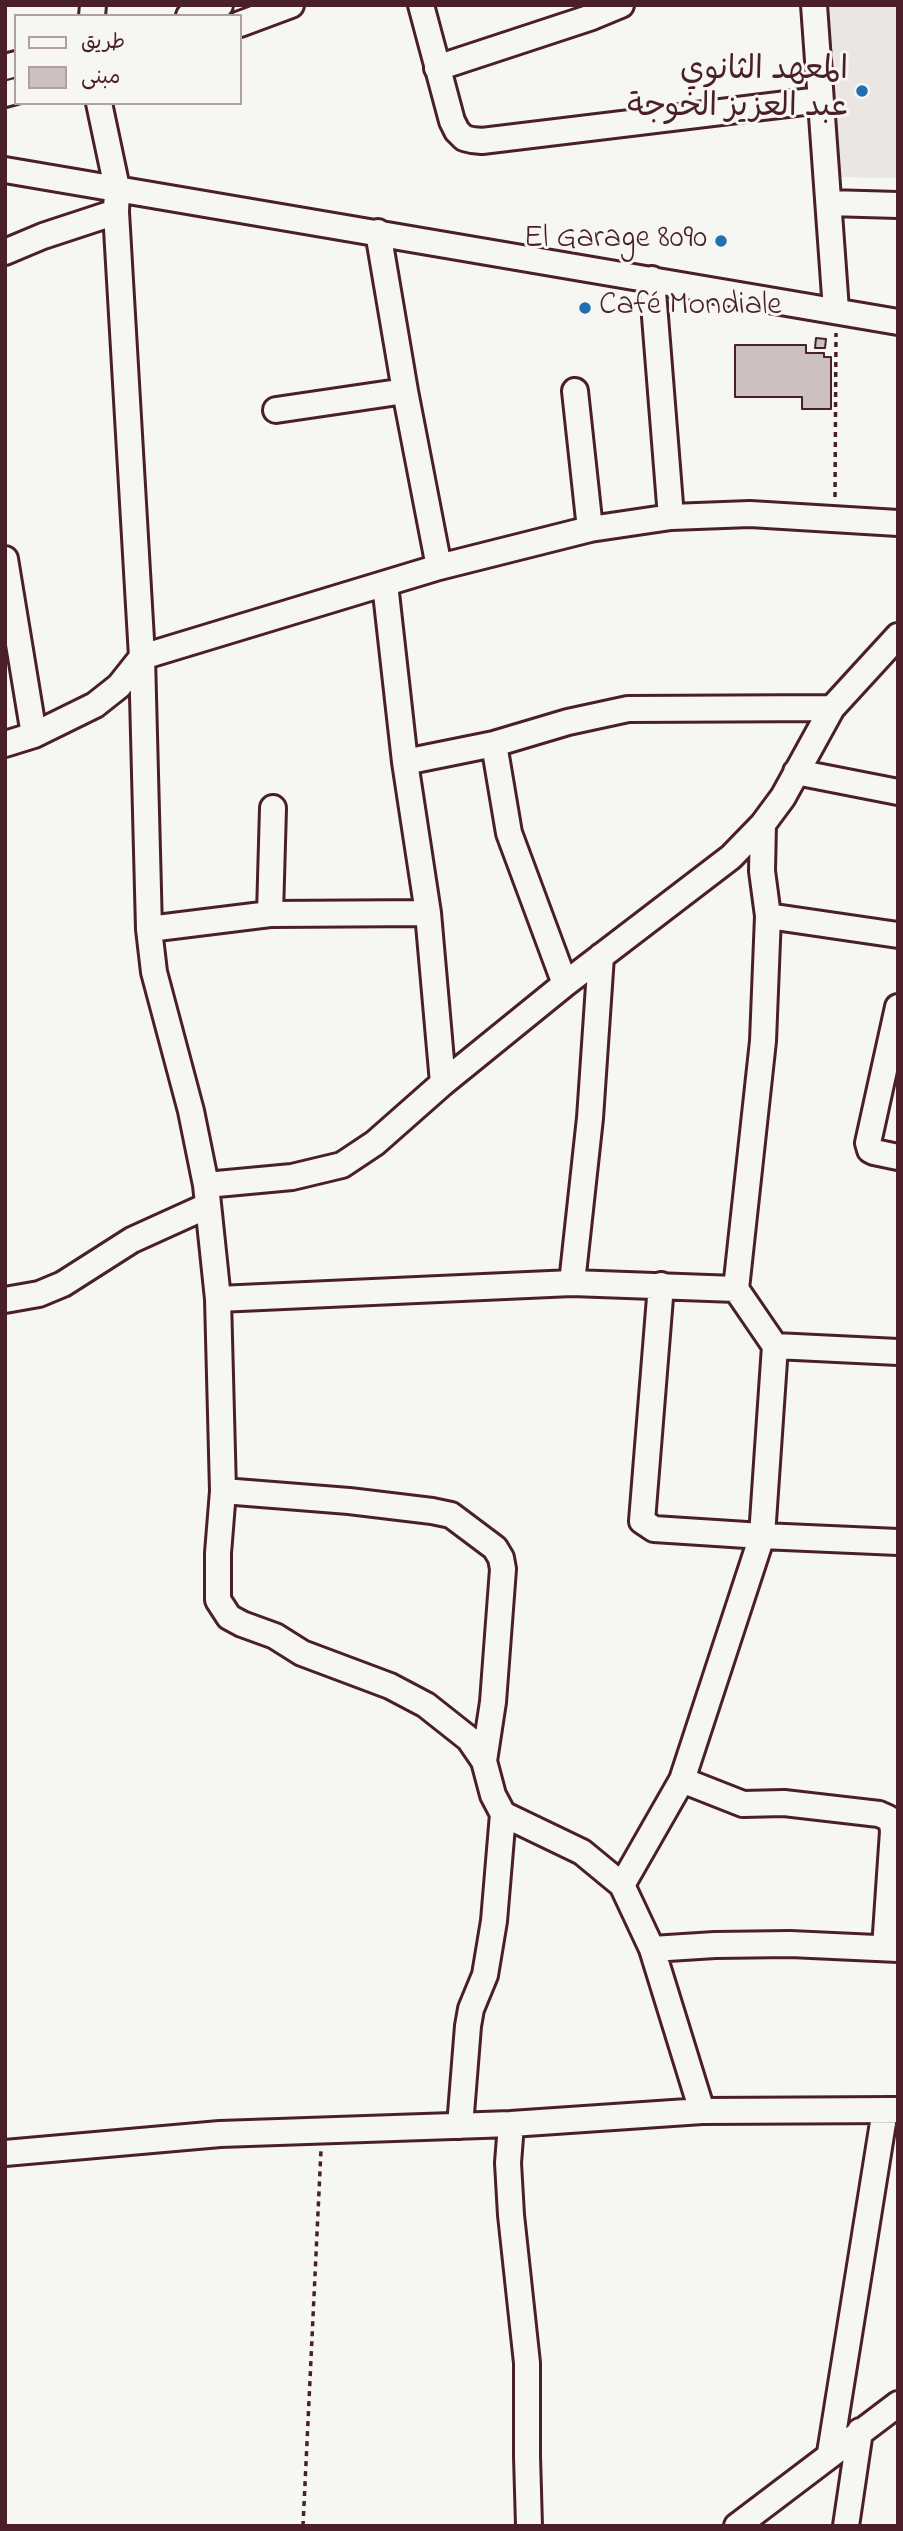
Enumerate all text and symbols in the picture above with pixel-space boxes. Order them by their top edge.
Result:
legend [14,14,242,105]
text: طريق [81,28,125,58]
place label: المعهد الثانوي عبد العزيز الخوجة [627,54,848,129]
text: مبنى [81,63,120,93]
marker: المعهد الثانوي عبد العزيز الخوجة [854,83,870,99]
place label: El Garage 8090 [524,222,707,260]
marker: El Garage 8090 [713,233,729,249]
place label: Café Mondiale [599,289,782,327]
marker: Café Mondiale [577,300,593,316]

